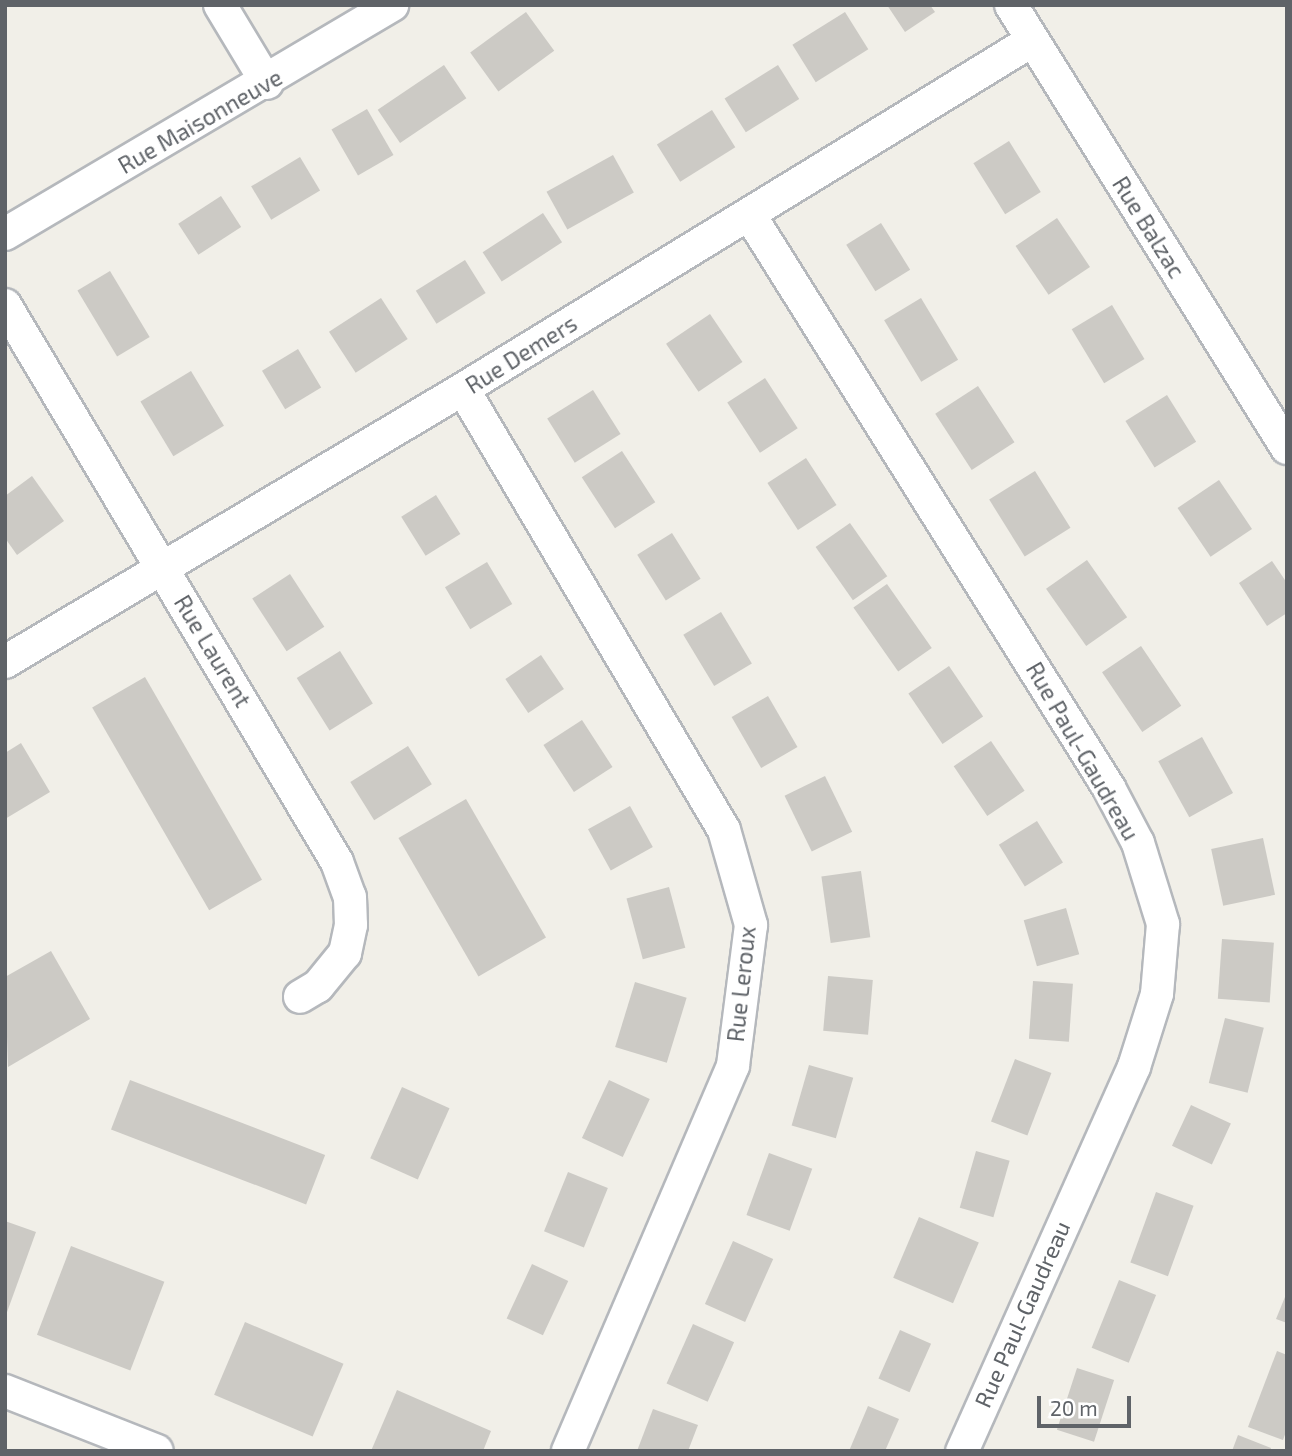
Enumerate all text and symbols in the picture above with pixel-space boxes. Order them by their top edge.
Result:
street label: Rue Maisonneuve [113,63,287,179]
street label: Rue Balzac [1107,171,1191,283]
street label: Rue Demers [460,309,582,399]
street label: Rue Laurent [169,590,257,712]
street label: Rue Paul-Gaudreau [1021,657,1145,845]
street label: Rue Leroux [721,925,761,1043]
street label: Rue Paul-Gaudreau [968,1217,1076,1411]
scale bar [1040,1382,1134,1426]
text: 20 m [1050,1395,1098,1420]

